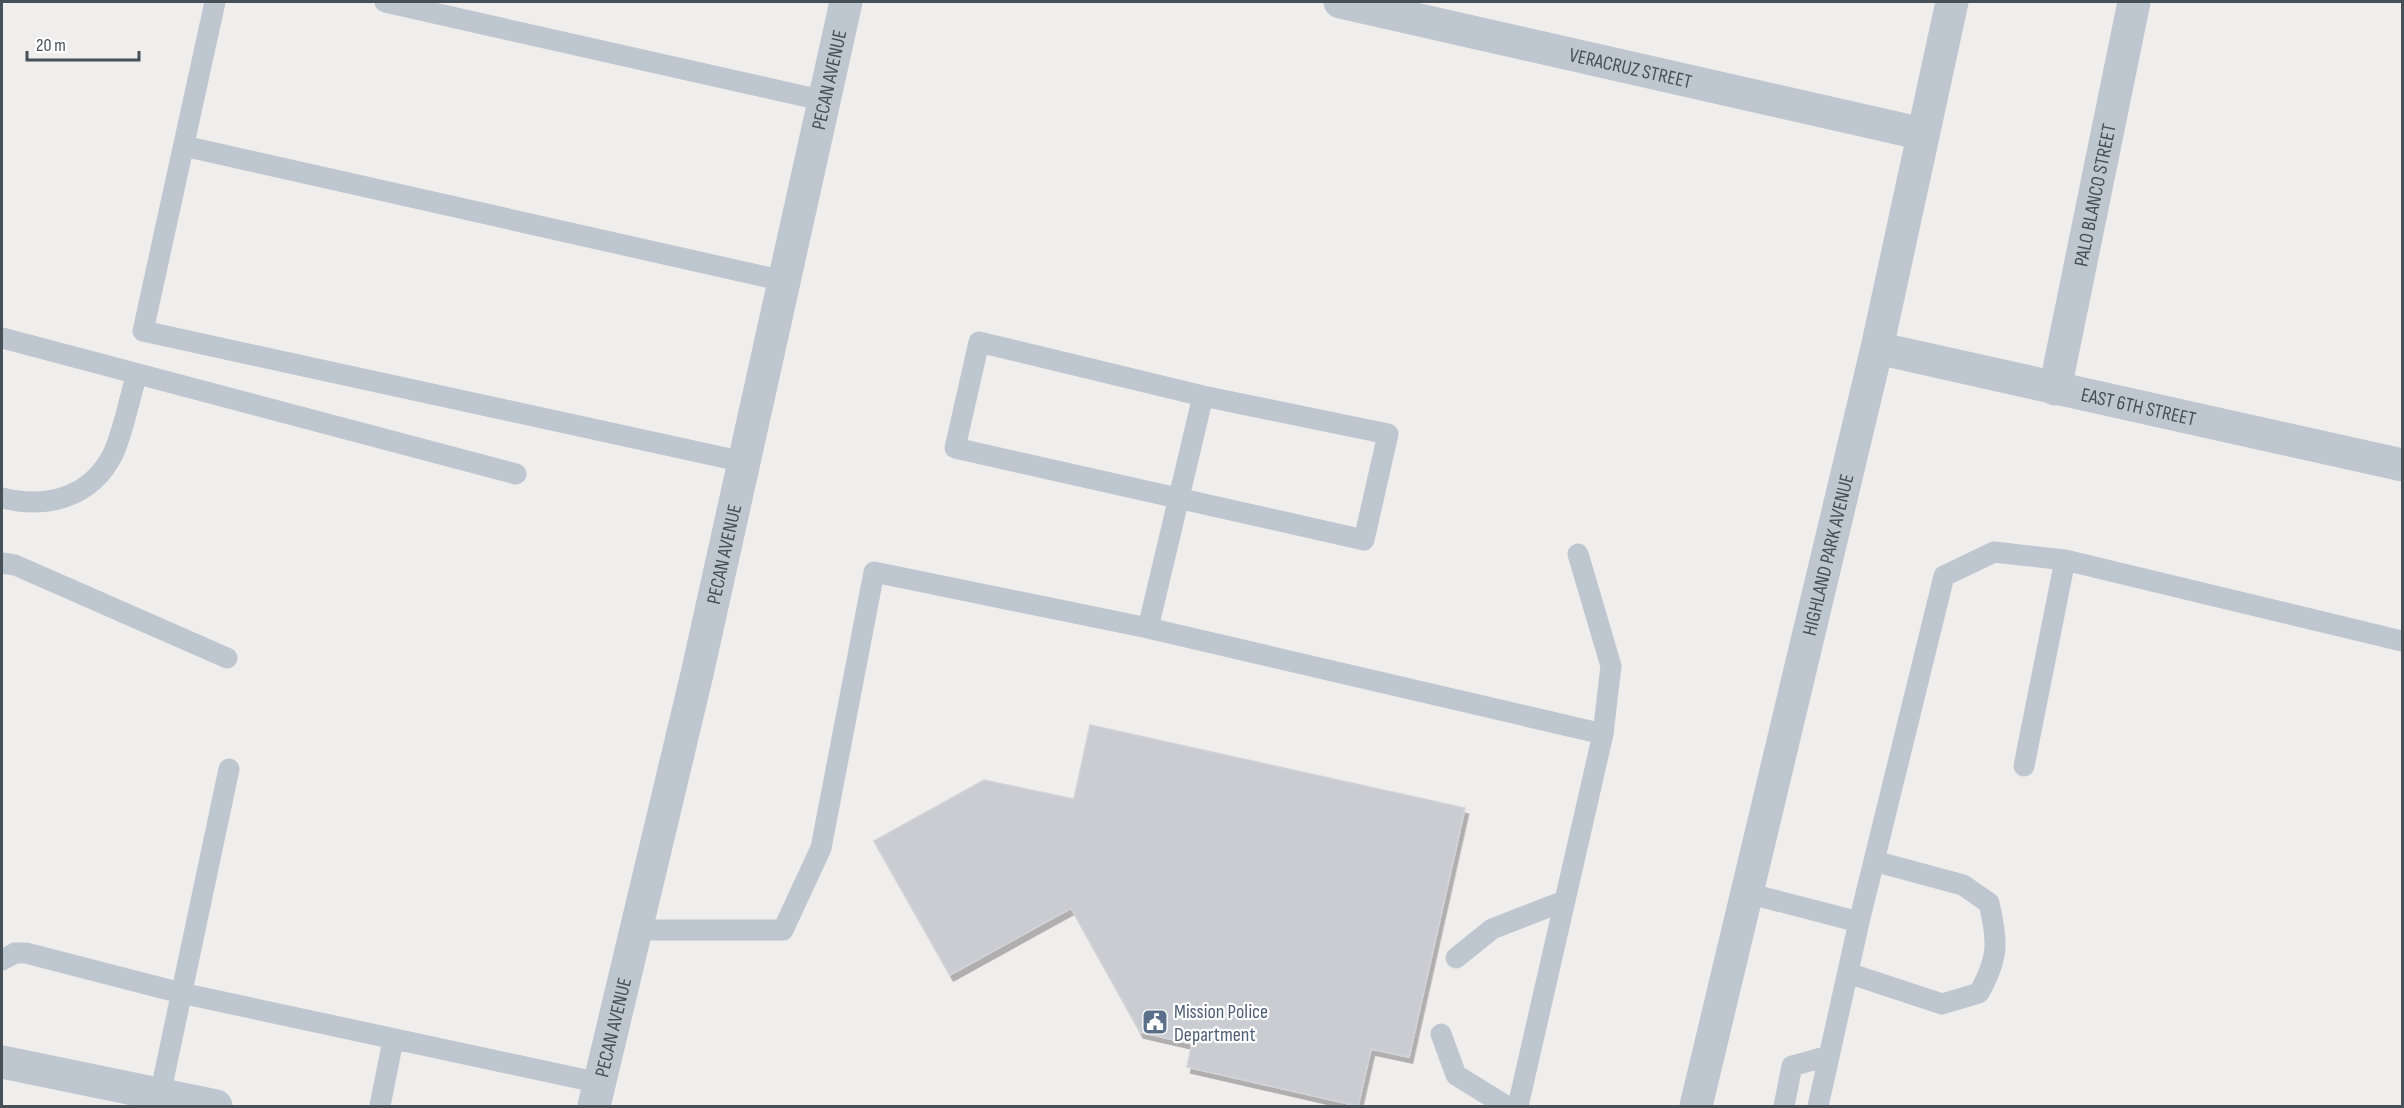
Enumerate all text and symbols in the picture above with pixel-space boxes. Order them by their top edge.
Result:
scale bar [27,24,140,62]
street label: PECAN AVENUE [807,28,853,132]
text: 20 m [36,35,66,56]
street label: VERACRUZ STREET [1567,43,1694,94]
street label: PALO BLANCO STREET [2069,122,2122,269]
street label: EAST 6TH STREET [2079,383,2198,432]
street label: HIGHLAND PARK AVENUE [1798,471,1860,638]
street label: PECAN AVENUE [702,502,747,606]
street label: PECAN AVENUE [590,975,637,1080]
place label: Mission Police Department [1174,1000,1268,1047]
public building icon: Mission Police Department [1140,1007,1170,1037]

